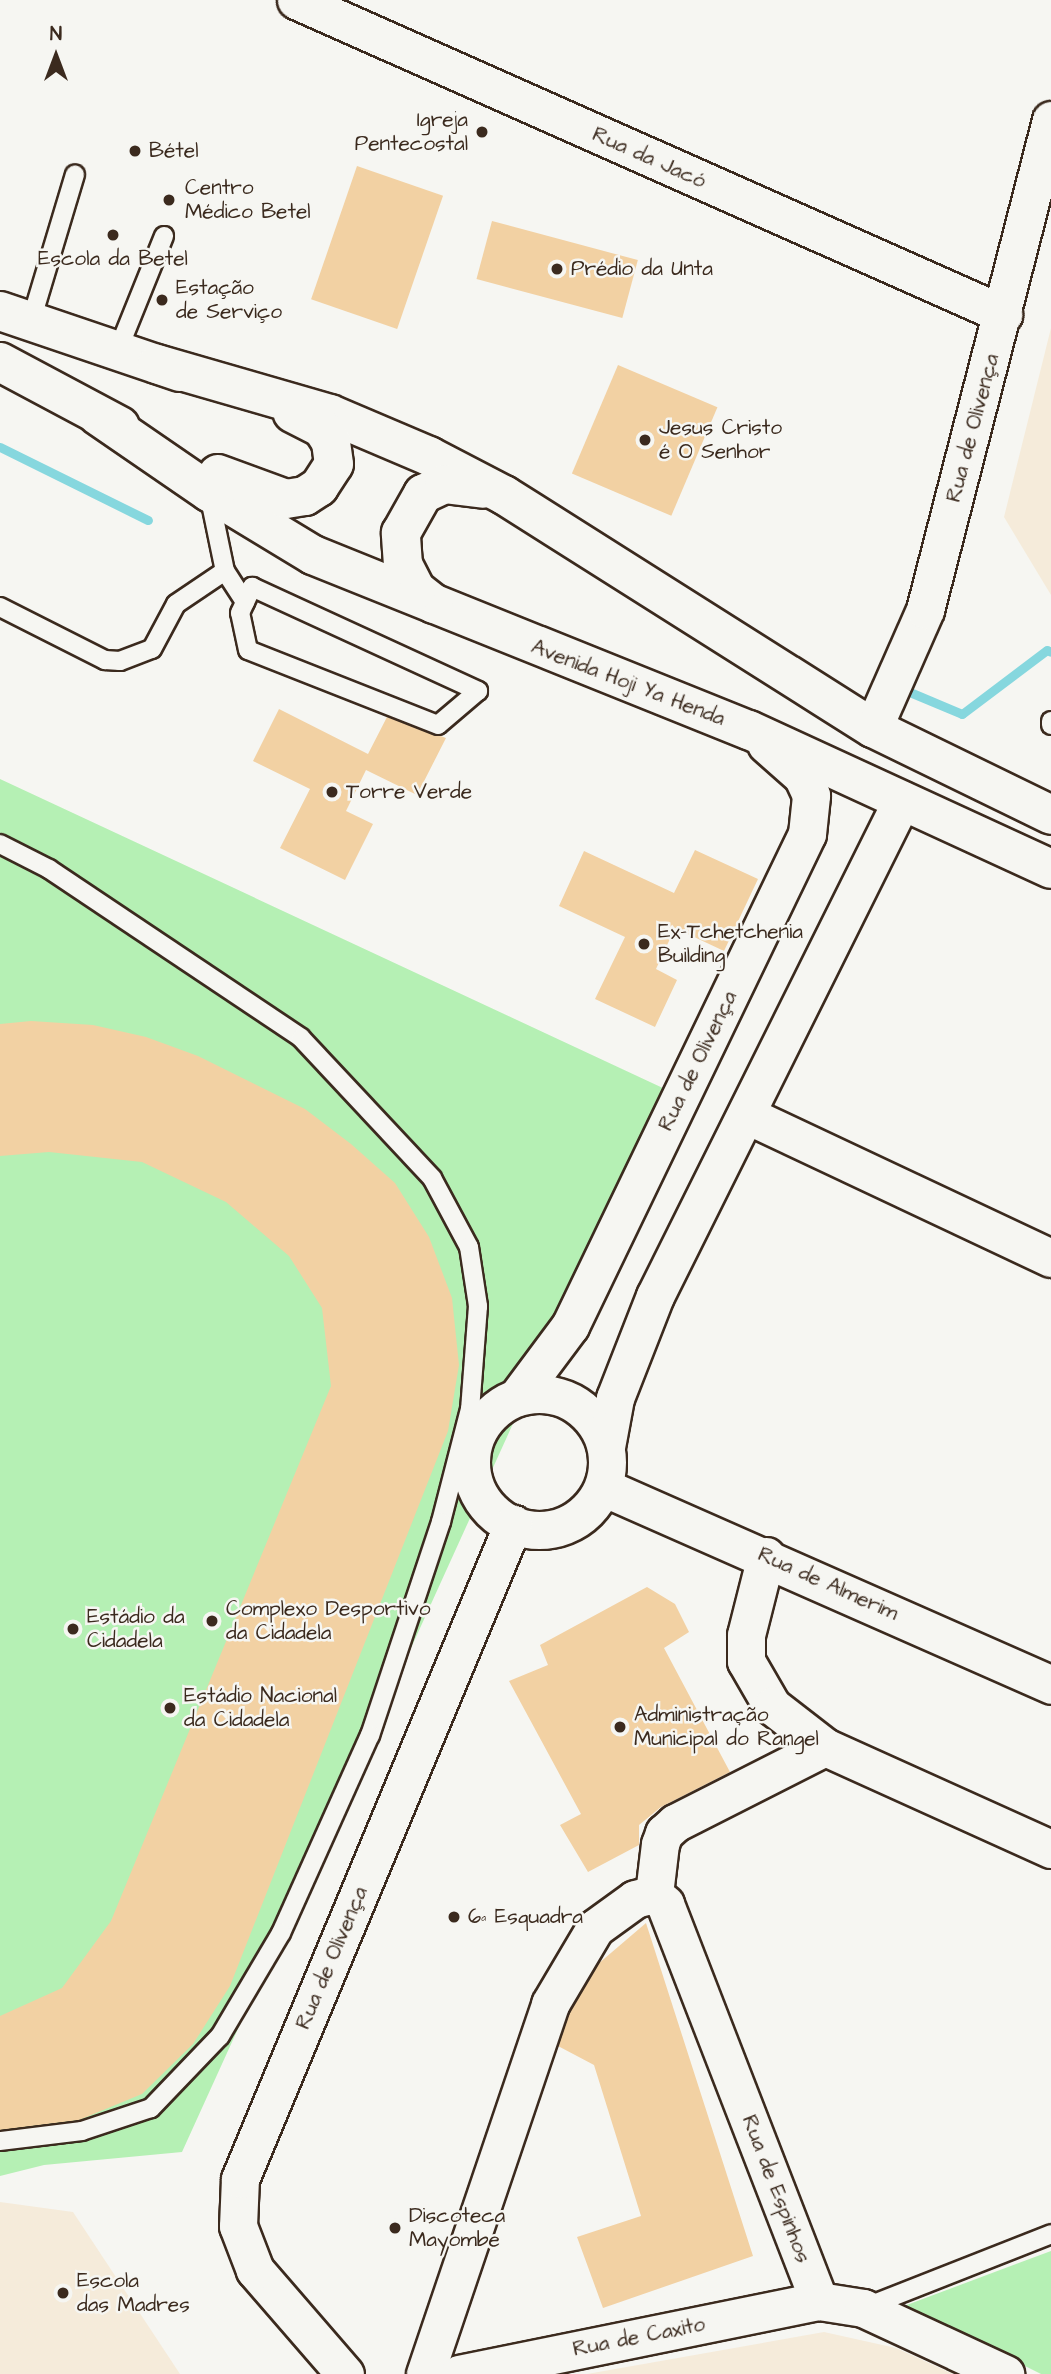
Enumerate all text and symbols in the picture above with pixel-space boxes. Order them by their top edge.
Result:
north arrow [21,21,91,91]
text: N [50,21,62,48]
place label: Igreja Pentecostal [355,107,468,157]
street label: Rua da Jacó [588,122,710,194]
marker: Igreja Pentecostal [474,124,490,140]
place label: Bétel [149,138,198,164]
marker: Bétel [127,143,143,159]
place label: Centro Médico Betel [185,175,311,225]
marker: Centro Médico Betel [159,190,179,210]
marker: Escola da Betel [105,227,121,243]
place label: Escola da Betel [38,246,188,272]
place label: Prédio da Unta [571,256,713,282]
marker: Prédio da Unta [549,261,565,277]
place label: Estação de Serviço [176,275,282,325]
marker: Estação de Serviço [154,292,170,308]
street label: Rua de Olivença [941,351,1005,505]
place label: Jesus Cristo é O Senhor [659,415,782,465]
marker: Jesus Cristo é O Senhor [637,432,653,448]
street label: Avenida Hoji Ya Henda [528,634,728,732]
place label: Torre Verde [346,779,472,805]
marker: Torre Verde [324,784,340,800]
place label: Ex-Tchetchenia Building [658,919,803,969]
marker: Ex-Tchetchenia Building [636,936,652,952]
street label: Rua de Olivença [653,987,743,1135]
street label: Rua de Almerim [754,1542,902,1626]
place label: Complexo Desportivo da Cidadela [226,1596,430,1646]
place label: Estádio da Cidadela [87,1604,185,1654]
marker: Complexo Desportivo da Cidadela [204,1613,220,1629]
marker: Estádio da Cidadela [65,1621,81,1637]
place label: Estádio Nacional da Cidadela [184,1683,337,1733]
marker: Estádio Nacional da Cidadela [162,1700,178,1716]
place label: Administração Municipal do Rangel [634,1702,819,1752]
marker: Administração Municipal do Rangel [612,1719,628,1735]
street label: Rua de Olivença [291,1883,373,2033]
place label: 6ª Esquadra [468,1904,583,1930]
marker: 6ª Esquadra [446,1909,462,1925]
street label: Rua de Espinhos [736,2112,816,2266]
place label: Discoteca Mayombe [409,2203,505,2253]
marker: Discoteca Mayombe [387,2220,403,2236]
place label: Escola das Madres [77,2268,190,2318]
marker: Escola das Madres [55,2285,71,2301]
street label: Rua de Caxito [571,2312,707,2362]

